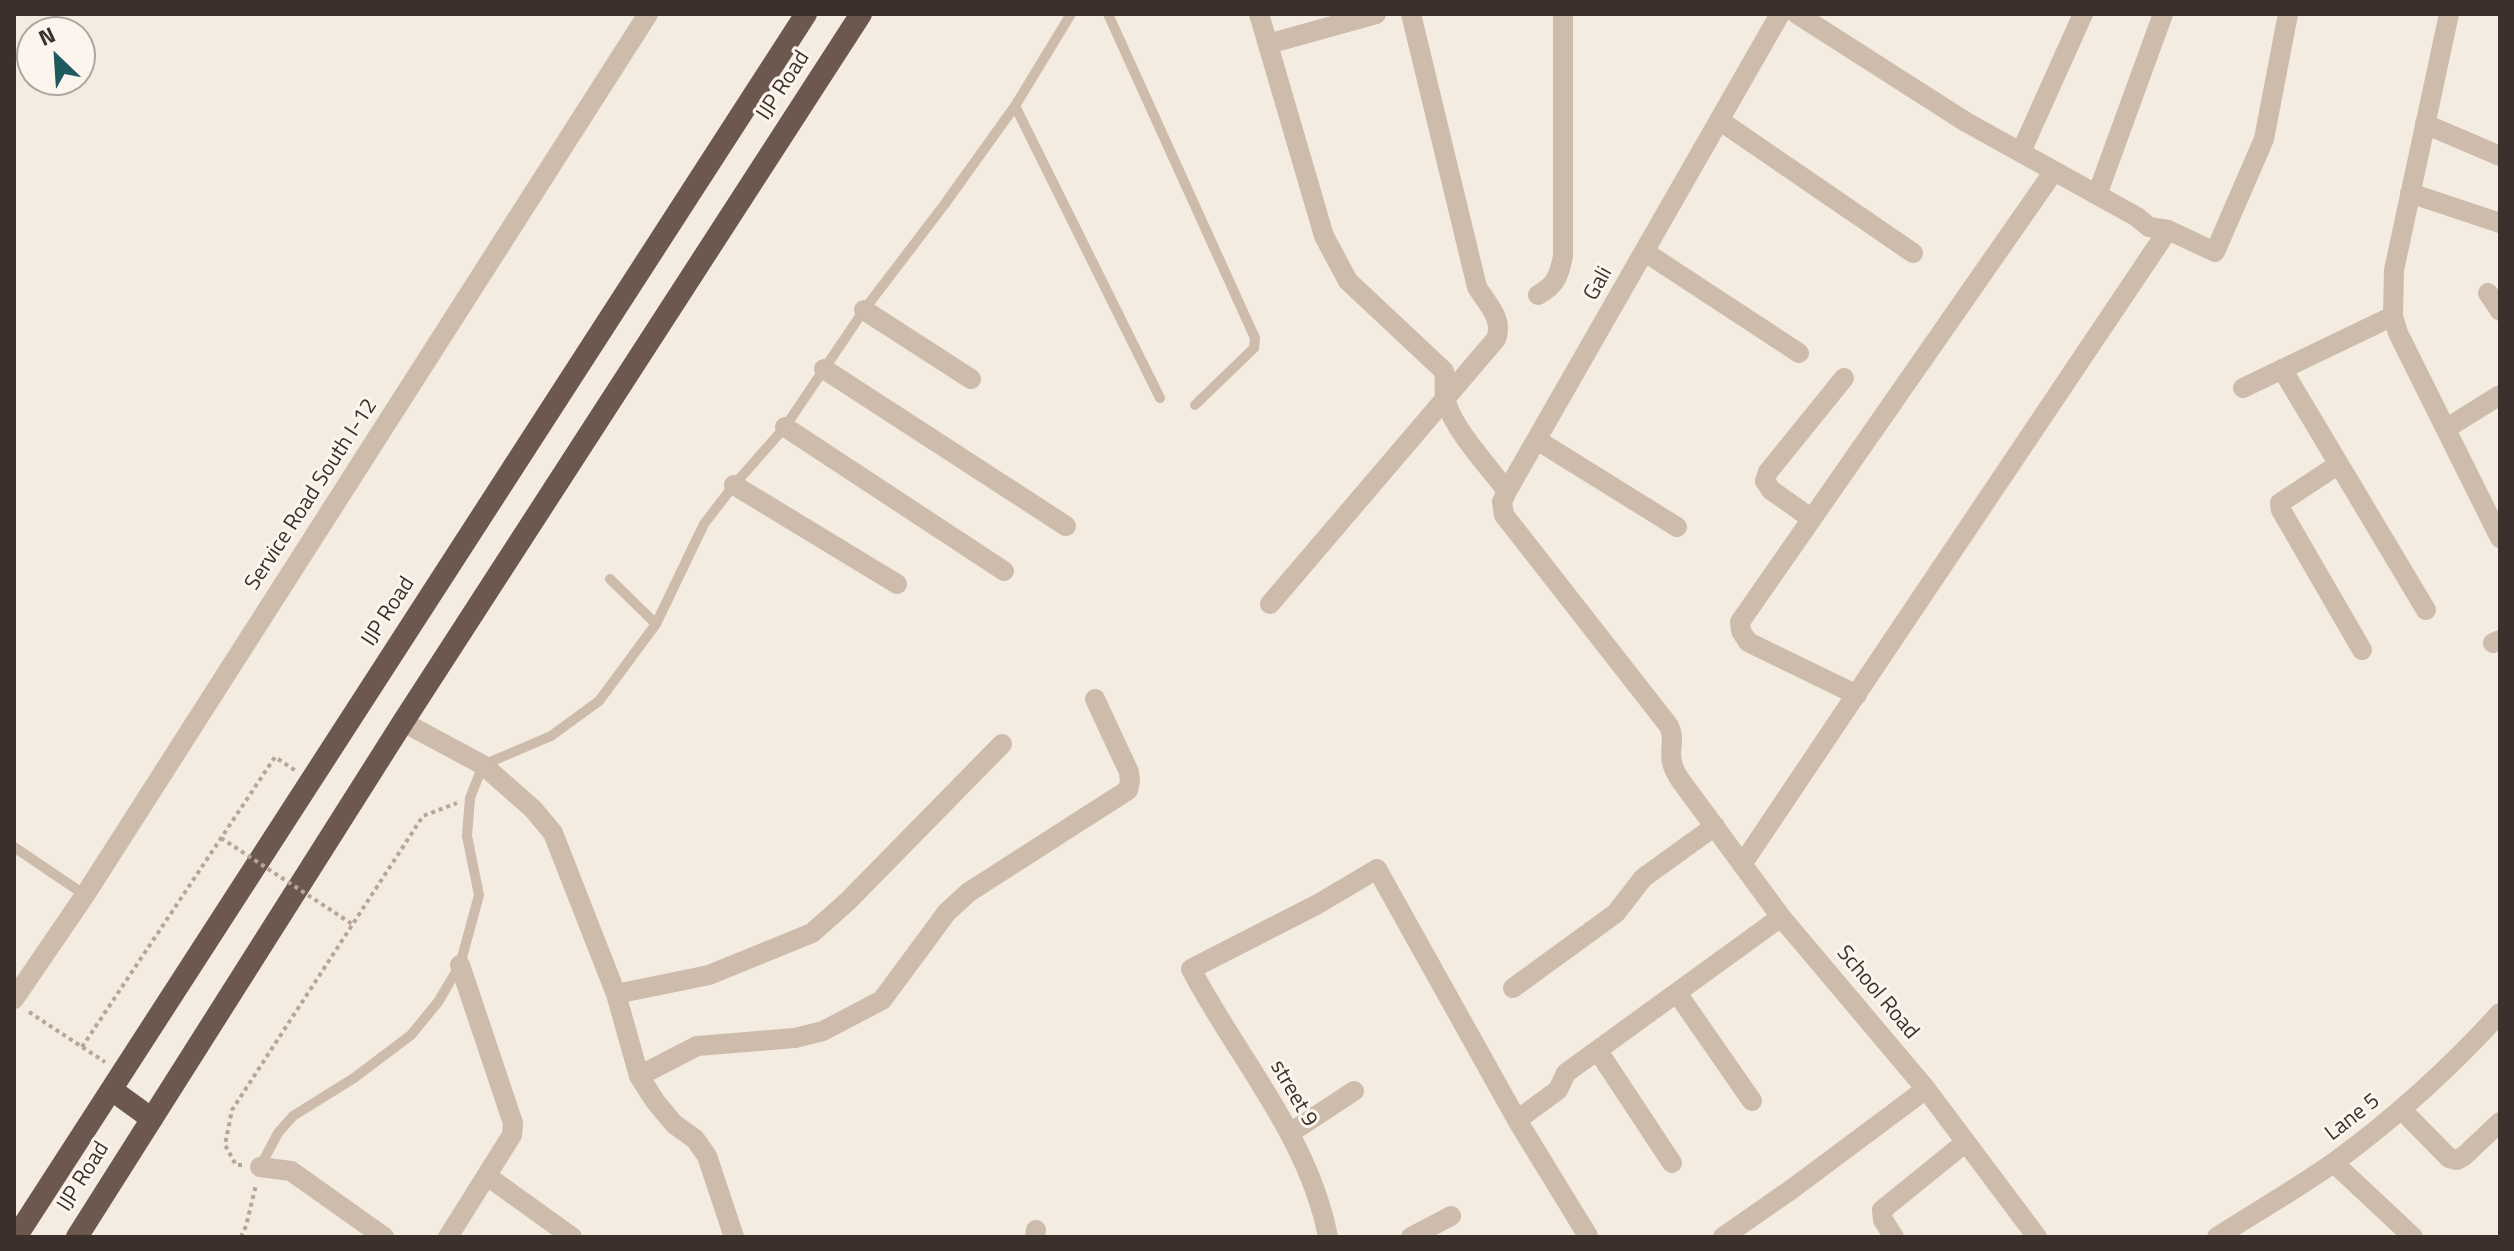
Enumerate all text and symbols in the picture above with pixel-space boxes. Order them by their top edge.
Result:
north arrow [16,16,96,96]
text: N [33,17,61,55]
street label: IJP Road [752,46,816,126]
street label: Gali [1579,263,1619,305]
street label: Service Road South I-12 [240,394,384,596]
street label: IJP Road [357,572,421,652]
street label: School Road [1830,941,1924,1045]
street label: street 9 [1263,1056,1323,1132]
street label: Lane 5 [2321,1089,2385,1147]
street label: IJP Road [52,1137,116,1217]

